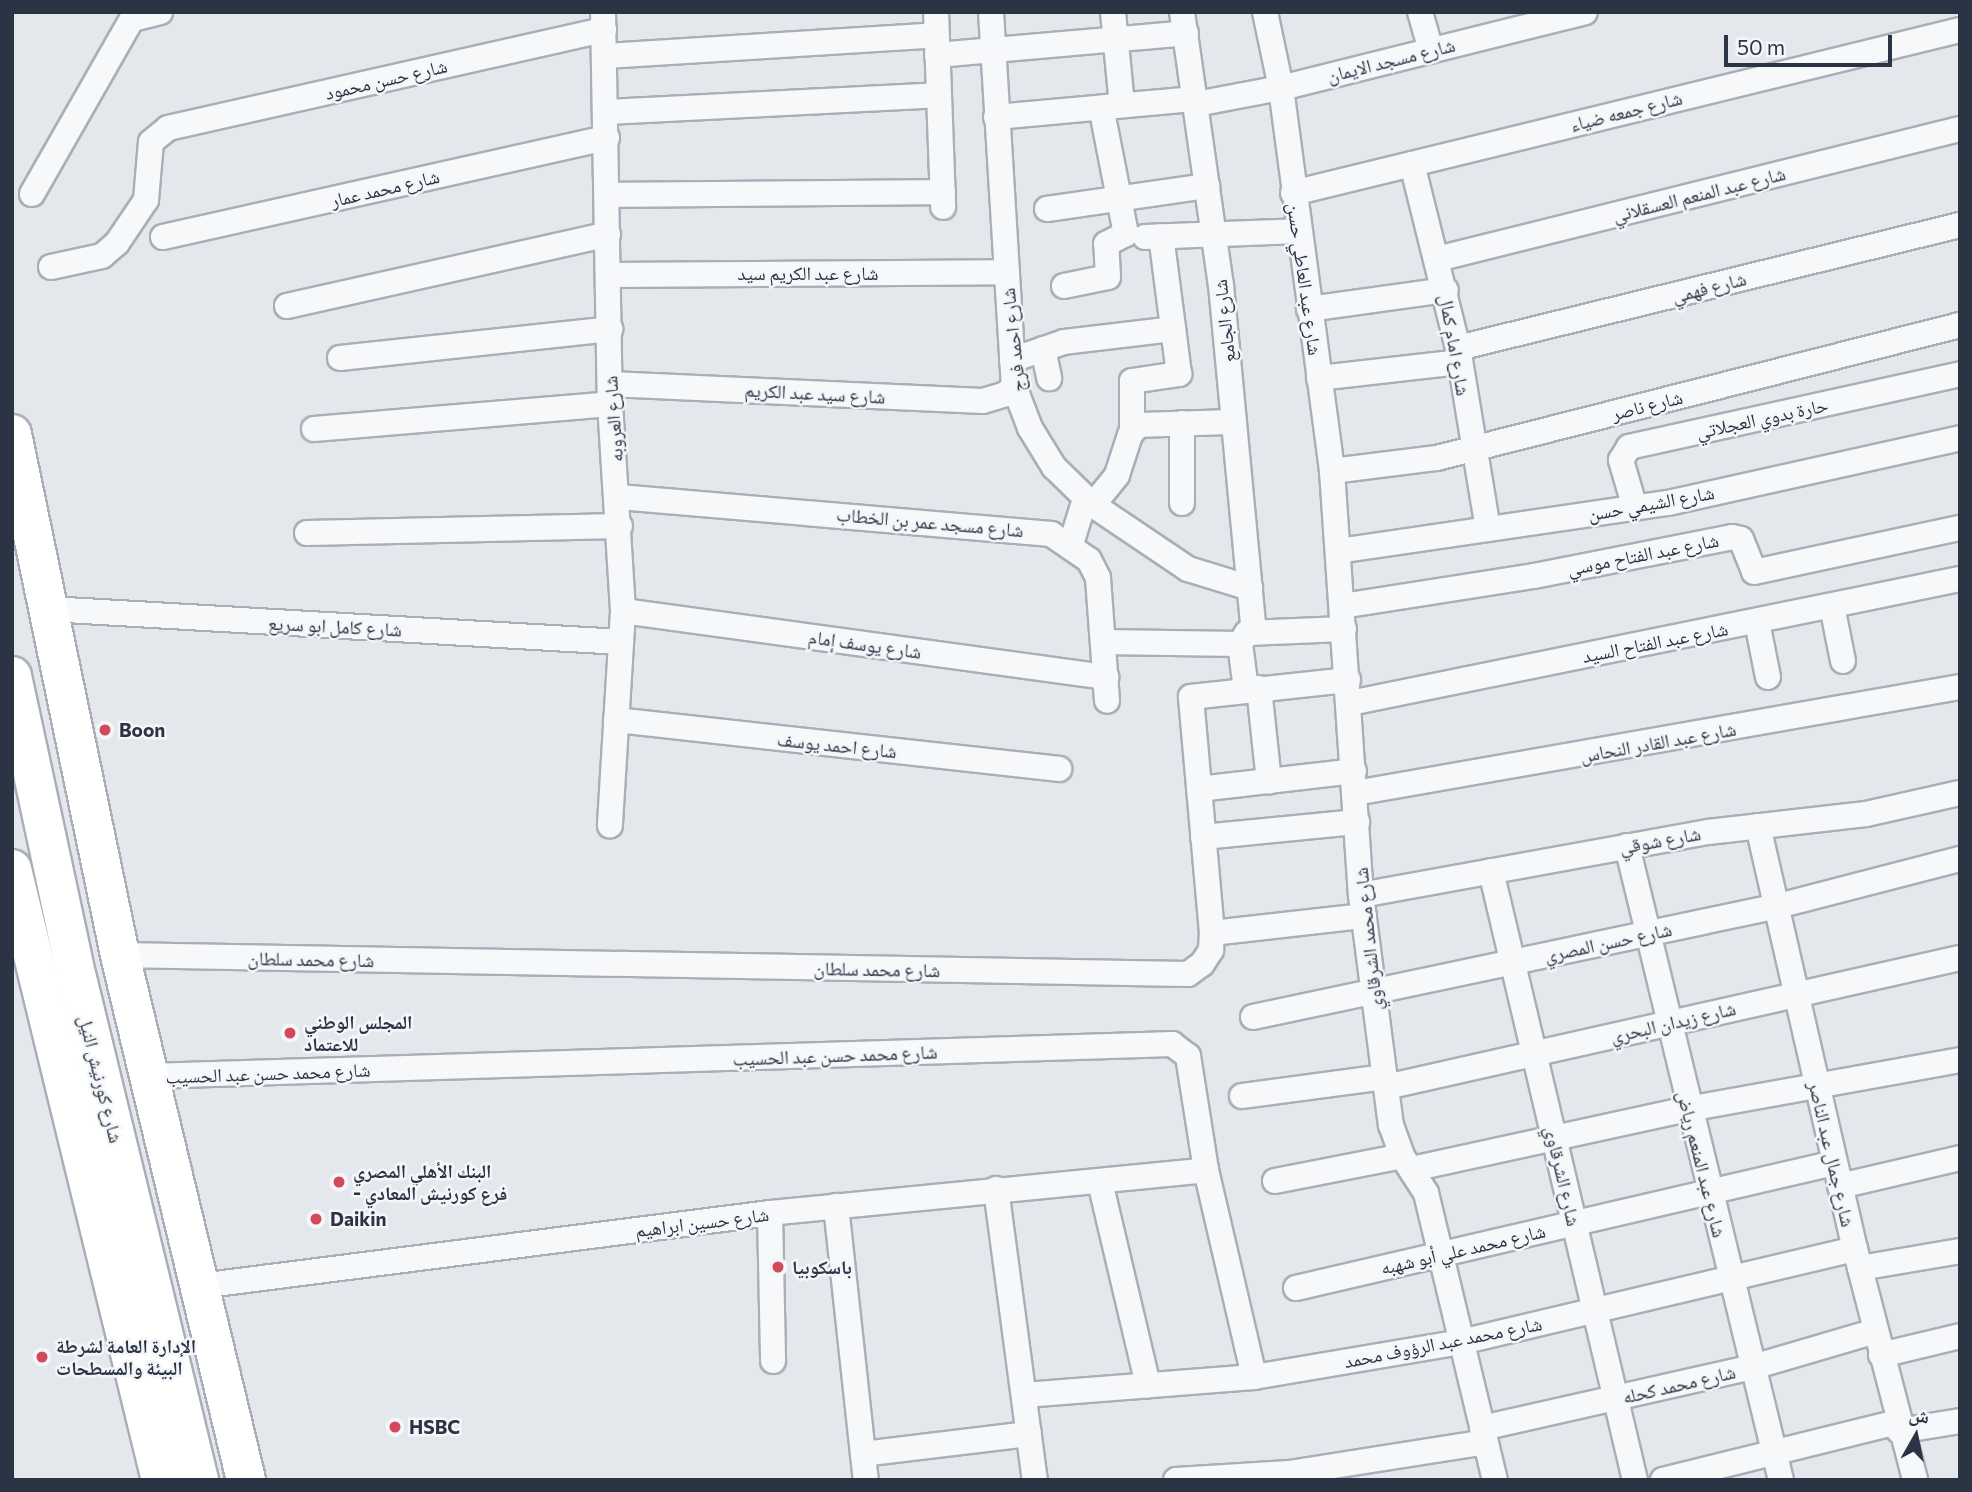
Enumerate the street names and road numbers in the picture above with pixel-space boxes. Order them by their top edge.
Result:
street label: شارع مسجد الايمان [1325,33,1457,87]
street label: شارع حسن محمود [322,54,450,104]
street label: شارع جمعه ضياء [1568,86,1684,136]
street label: شارع عبد المنعم العسقلاني [1610,161,1788,227]
street label: شارع محمد عمار [328,164,442,212]
street label: شارع عبد العاطي حسن [1283,201,1327,357]
street label: شارع عبد الكريم سيد [737,262,879,284]
street label: شارع فهمي [1669,267,1749,307]
street label: شارع الجامع [1208,278,1240,364]
street label: شارع احمد فرج [996,287,1030,393]
street label: شارع امام كمال [1435,293,1475,397]
street label: شارع العروبه [599,375,627,463]
street label: شارع سيد عبد الكريم [744,378,886,408]
street label: شارع ناصر [1609,385,1685,425]
street label: حارة بدوي العجلاتي [1694,393,1830,443]
street label: شارع الشيمي حسن [1586,481,1716,525]
street label: شارع مسجد عمر بن الخطاب [836,502,1024,542]
street label: شارع عبد الفتاح موسي [1565,528,1721,580]
street label: شارع كامل ابو سريع [267,611,403,641]
street label: شارع عبد الفتاح السيد [1580,617,1730,667]
street label: شارع يوسف إمام [807,625,923,663]
street label: شارع عبد القادر النحاس [1578,717,1738,767]
street label: شارع احمد يوسف [776,727,898,763]
street label: شارع شوقي [1618,822,1702,858]
street label: شارع محمد الشرقاوي [1349,866,1387,1012]
street label: شارع حسن المصري [1542,917,1674,967]
street label: شارع محمد سلطان [248,946,374,972]
street label: شارع محمد سلطان [814,956,940,982]
street label: شارع زيدان البحري [1608,996,1738,1048]
street label: شارع كورنيش النيل [74,1013,128,1145]
street label: شارع محمد حسن عبد الحسيب [732,1040,938,1070]
street label: شارع محمد حسن عبد الحسيب [165,1058,371,1088]
street label: شارع جمال عبد الناصر [1804,1079,1860,1229]
street label: شارع عبد المنعم رياض [1673,1088,1731,1240]
street label: شارع الشرقاوي [1540,1124,1586,1228]
street label: شارع حسين ابراهيم [634,1202,770,1242]
street label: شارع محمد علي أبو شهبه [1378,1219,1548,1279]
street label: شارع محمد عبد الرؤوف محمد [1342,1312,1544,1372]
street label: شارع محمد كحله [1620,1360,1738,1408]

